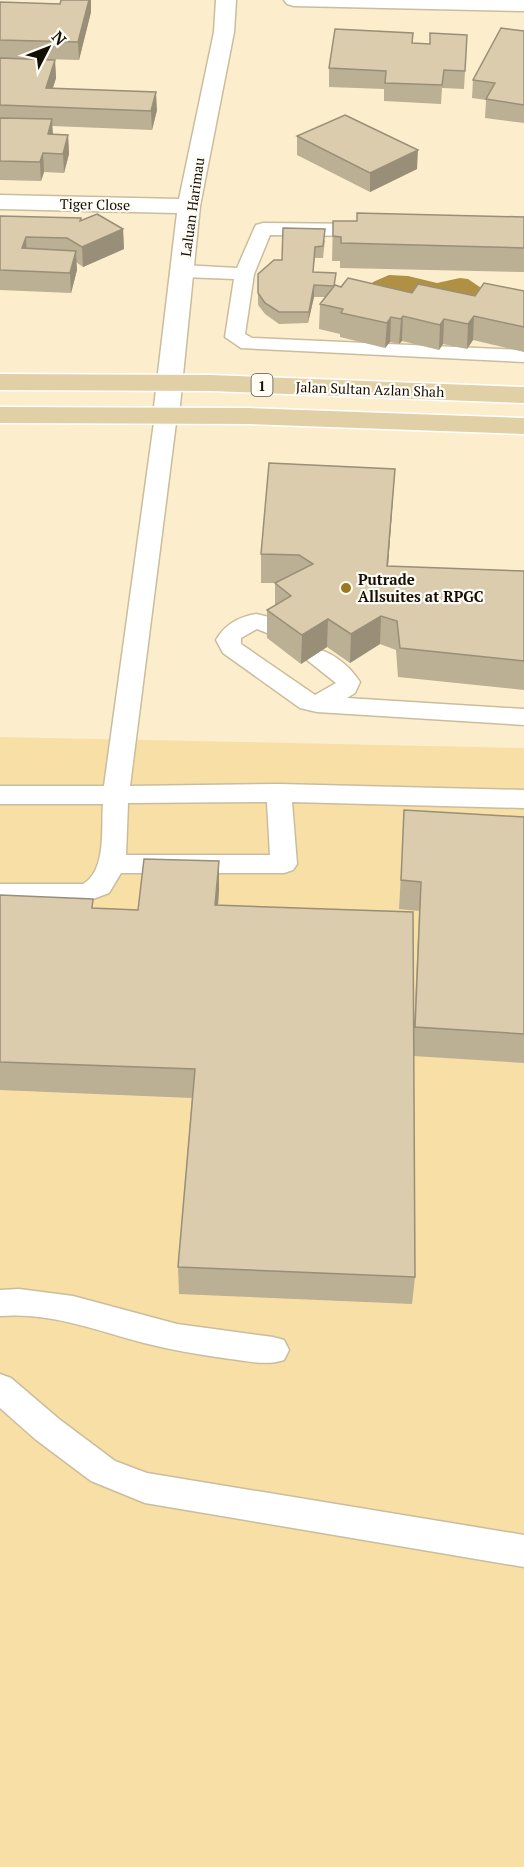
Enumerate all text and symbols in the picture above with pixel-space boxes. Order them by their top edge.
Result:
north arrow [18,18,78,78]
text: N [47,26,71,50]
street label: Laluan Harimau [176,156,208,258]
street label: Tiger Close [60,194,130,214]
road number: 1 [252,374,272,396]
street label: Jalan Sultan Azlan Shah [295,377,445,401]
place label: Putrade Allsuites at RPGC [358,569,484,606]
marker: Putrade Allsuites at RPGC [339,581,353,595]

